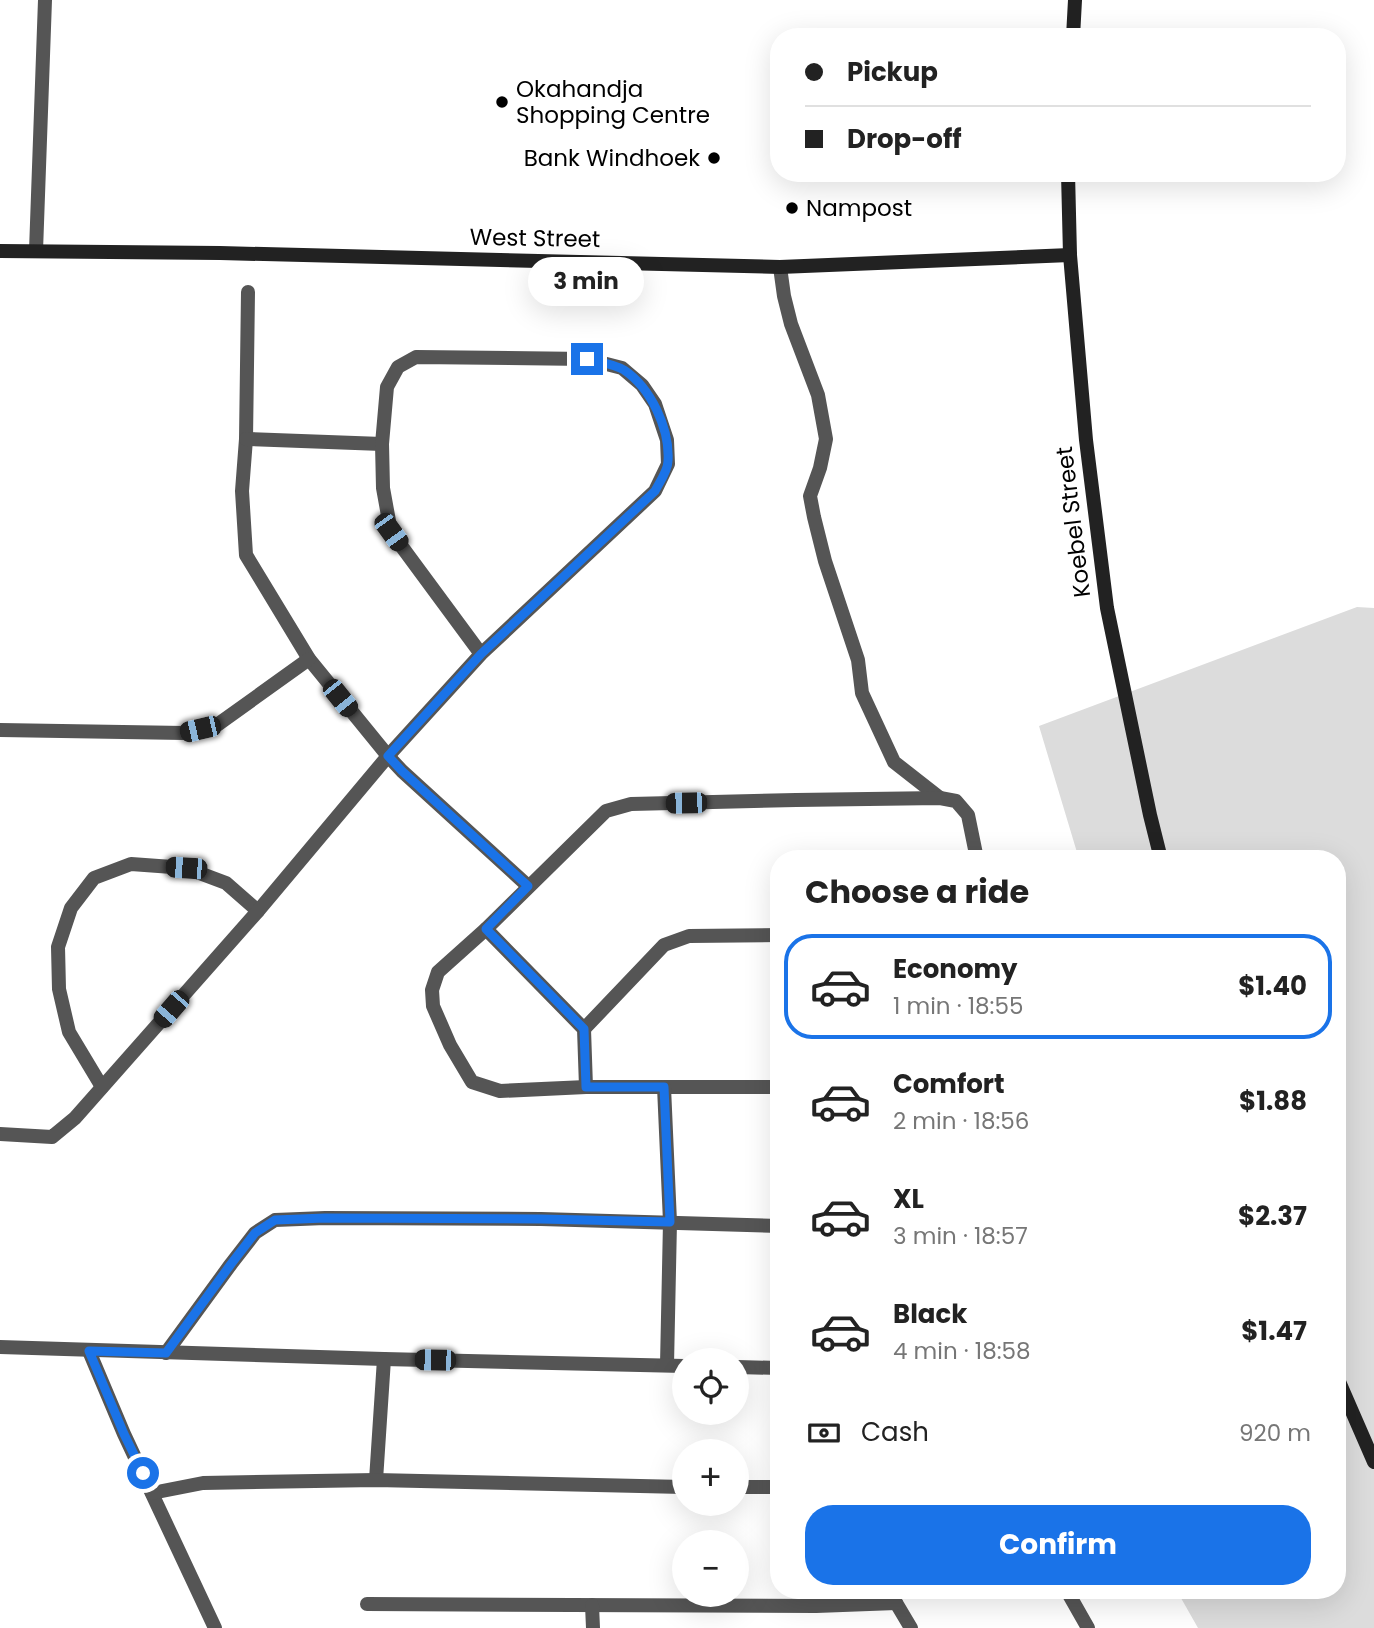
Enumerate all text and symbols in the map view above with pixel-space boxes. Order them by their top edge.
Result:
text: Pickup [847,54,938,90]
place label: Okahandja Shopping Centre [516,73,710,131]
marker: Okahandja Shopping Centre [494,94,510,110]
text: Drop-off [847,121,962,157]
place label: Bank Windhoek [524,142,700,174]
marker: Bank Windhoek [706,150,722,166]
place label: Nampost [806,192,912,224]
marker: Nampost [784,200,800,216]
street label: West Street [469,221,601,255]
callout: 3 min [529,258,645,306]
text: 3 min [553,265,619,297]
route end [571,343,603,375]
street label: Koebel Street [1048,445,1098,599]
car [371,509,412,555]
car [319,675,362,721]
car [178,714,223,744]
car [665,792,708,814]
car [165,856,208,880]
text: Choose a ride [805,869,1029,914]
text: Economy [893,951,1017,987]
icon: car [809,955,872,1018]
text: $1.40 [1238,968,1307,1004]
car [150,986,193,1032]
text: 1 min · 18:55 [893,990,1023,1022]
text: Comfort [893,1066,1005,1102]
icon: car [809,1070,872,1133]
text: $1.88 [1239,1083,1307,1119]
text: 2 min · 18:56 [893,1105,1029,1137]
text: XL [893,1181,924,1217]
icon: car [809,1185,872,1248]
text: $2.37 [1238,1198,1307,1234]
text: 3 min · 18:57 [893,1220,1028,1252]
text: Black [893,1296,967,1332]
icon: car [809,1300,872,1363]
text: $1.47 [1241,1313,1307,1349]
text: 4 min · 18:58 [893,1335,1031,1367]
map controls [672,1348,749,1607]
button: locate [672,1348,749,1425]
car [414,1349,457,1371]
icon: cash [805,1414,843,1452]
text: Cash [861,1414,929,1450]
text: 920 m [1239,1417,1311,1449]
button: + [672,1439,749,1516]
route start [127,1457,159,1489]
button: Confirm [805,1505,1311,1585]
button: − [672,1530,749,1607]

